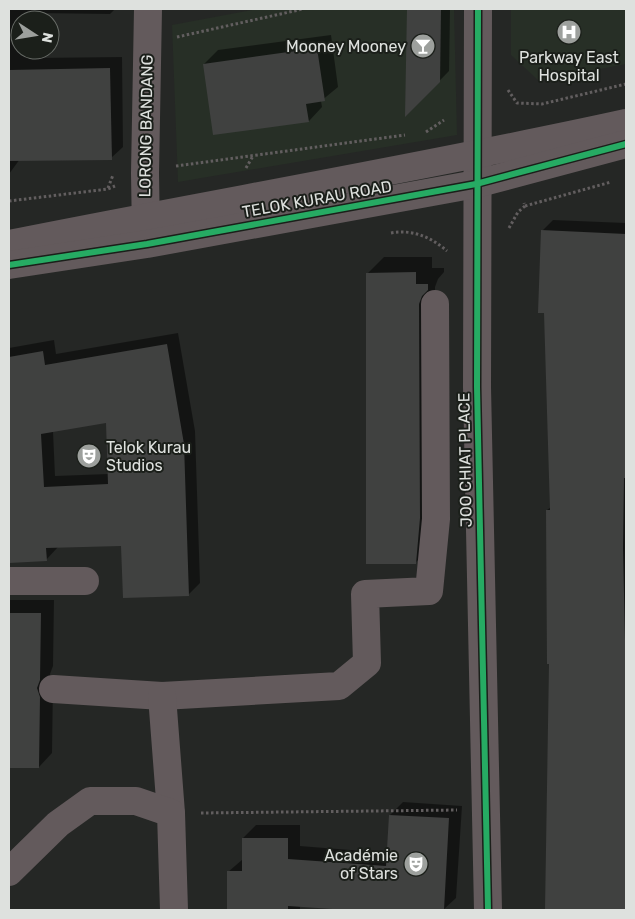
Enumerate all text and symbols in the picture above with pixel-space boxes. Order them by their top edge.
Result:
north arrow [10,10,60,60]
hospital icon: Parkway East Hospital [556,19,582,45]
text: N [38,31,57,44]
bar icon: Mooney Mooney [410,33,436,59]
place label: Mooney Mooney [286,37,406,56]
place label: Parkway East Hospital [519,48,619,85]
street label: LORONG BANDANG [135,54,157,198]
street label: TELOK KURAU ROAD [241,176,393,222]
street label: JOO CHIAT PLACE [454,393,476,527]
place label: Telok Kurau Studios [106,438,191,475]
theatre icon: Telok Kurau Studios [76,443,102,469]
place label: Académie of Stars [324,846,398,883]
theatre icon: Académie of Stars [403,851,429,877]

